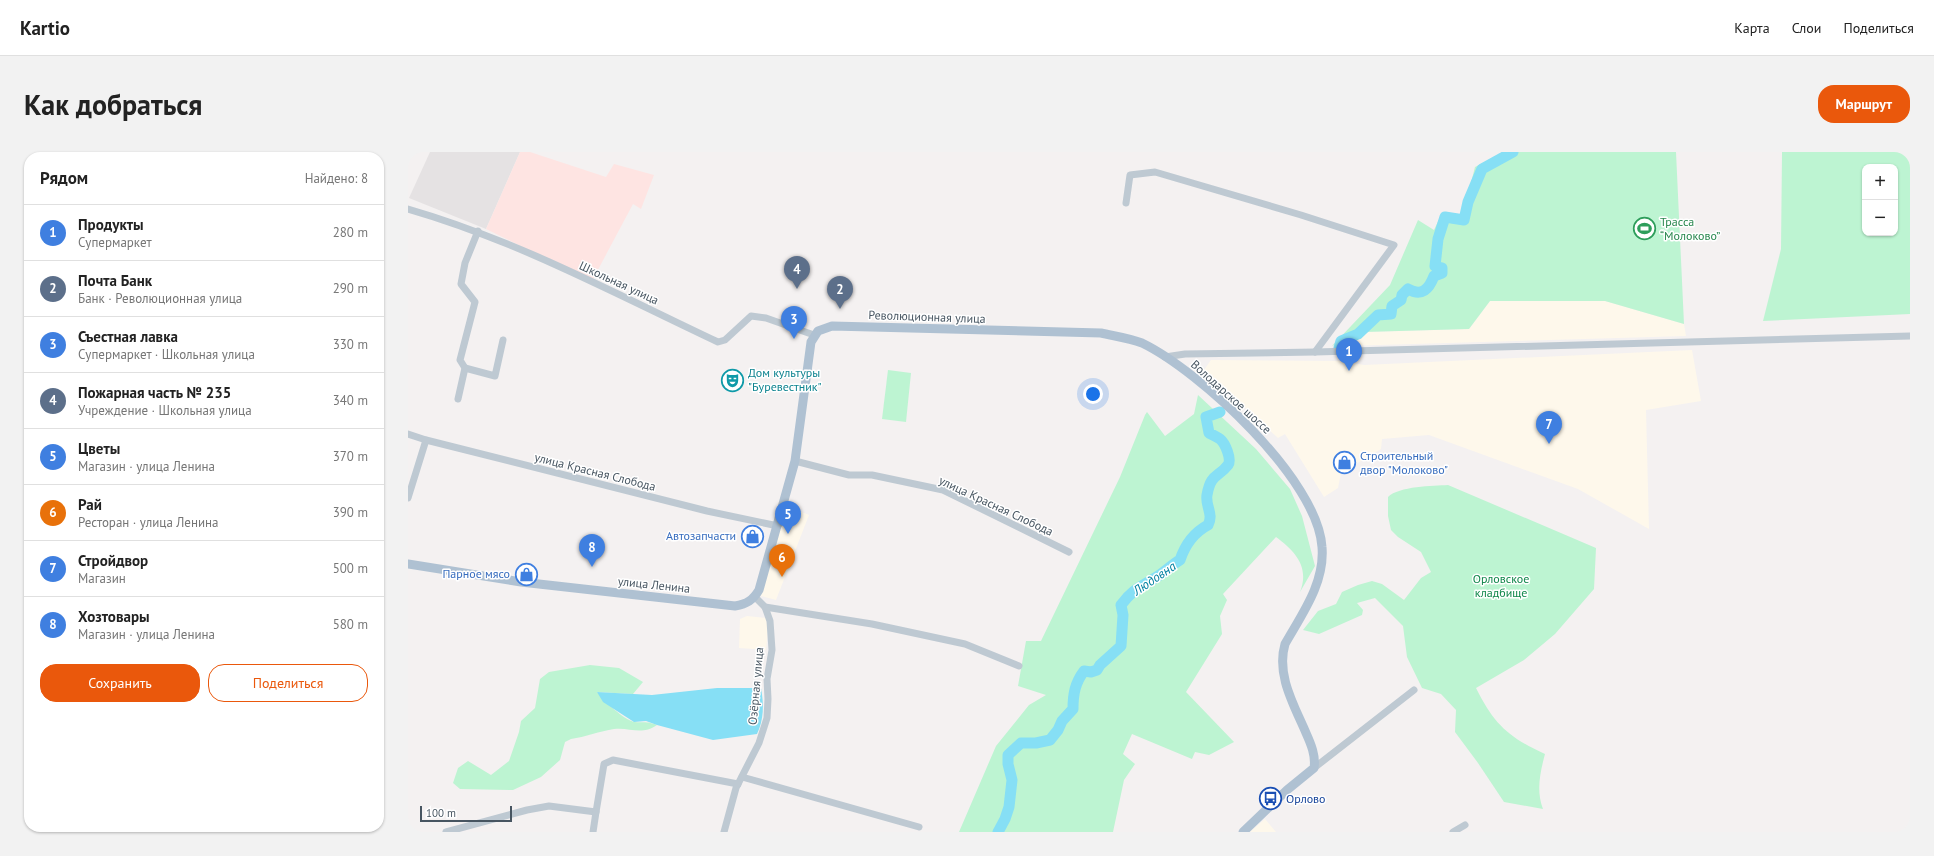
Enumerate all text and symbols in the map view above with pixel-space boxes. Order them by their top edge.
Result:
text: Kartio [20,16,70,40]
text: Карта [1734,19,1770,37]
text: Слои [1792,19,1821,37]
text: Поделиться [1843,19,1914,37]
button: Маршрут [1818,85,1910,123]
text: Как добраться [24,86,202,123]
map controls [1862,164,1898,236]
button: + [1862,164,1898,200]
text: Рядом [40,167,88,189]
text: Найдено: 8 [305,170,368,187]
button: − [1862,200,1898,236]
place label: Трасса “Молоково” [1660,214,1720,243]
text: Продукты [78,215,144,234]
sports icon: Трасса “Молоково” [1631,216,1657,242]
text: 1 [49,224,57,241]
text: 280 m [333,224,368,241]
text: Супермаркет [78,234,152,251]
pin: 4 [784,256,810,289]
street label: Школьная улица [577,258,661,308]
text: Почта Банк [78,271,152,290]
pin: 2 [827,276,853,309]
text: 2 [49,280,57,297]
text: 290 m [333,280,368,297]
text: Банк · Революционная улица [78,290,242,307]
pin: 3 [781,306,807,339]
street label: Революционная улица [868,307,986,326]
text: Съестная лавка [78,327,178,346]
text: 3 [49,336,57,353]
text: 330 m [333,336,368,353]
pin: 1 [1336,338,1362,371]
text: Супермаркет · Школьная улица [78,346,255,363]
street label: Володарское шоссе [1188,357,1275,437]
place label: Дом культуры "Буревестник" [748,365,822,394]
theatre icon: Дом культуры "Буревестник" [720,367,746,393]
text: Пожарная часть № 235 [78,383,231,402]
your location [1083,384,1103,404]
text: 4 [49,392,57,409]
text: 340 m [333,392,368,409]
text: Учреждение · Школьная улица [78,402,252,419]
pin: 7 [1536,411,1562,444]
text: Цветы [78,439,120,458]
text: 5 [49,448,57,465]
text: 370 m [333,448,368,465]
place label: Строительный двор "Молоково" [1360,448,1448,477]
street label: улица Красная Слобода [533,449,657,494]
shop icon: Строительный двор "Молоково" [1331,450,1357,476]
text: Магазин · улица Ленина [78,458,215,475]
street label: улица Красная Слобода [937,472,1056,539]
text: Рай [78,495,102,514]
pin: 5 [775,501,801,534]
text: 6 [49,504,57,521]
text: 390 m [333,504,368,521]
text: Ресторан · улица Ленина [78,514,219,531]
shop icon: Автозапчасти [739,523,765,549]
place label: Автозапчасти [666,528,736,543]
pin: 8 [579,534,605,567]
pin: 6 [769,544,795,577]
text: Стройдвор [78,551,148,570]
water label: Людовна [1129,557,1180,600]
text: 7 [49,560,57,577]
text: 500 m [333,560,368,577]
shop icon: Парное мясо [513,561,539,587]
place label: Парное мясо [442,566,510,581]
text: Магазин [78,570,126,587]
park label: Орловское кладбище [1473,571,1529,600]
street label: улица Ленина [617,573,691,596]
text: Хозтовары [78,607,150,626]
text: 8 [49,616,57,633]
text: 580 m [333,616,368,633]
text: Магазин · улица Ленина [78,626,215,643]
street label: Озёрная улица [745,646,766,725]
button: Сохранить [40,664,200,702]
button: Поделиться [208,664,368,702]
bus stop icon: Орлово [1257,786,1283,812]
place label: Орлово [1286,791,1326,806]
scale bar [420,804,512,823]
text: 100 m [426,806,456,820]

